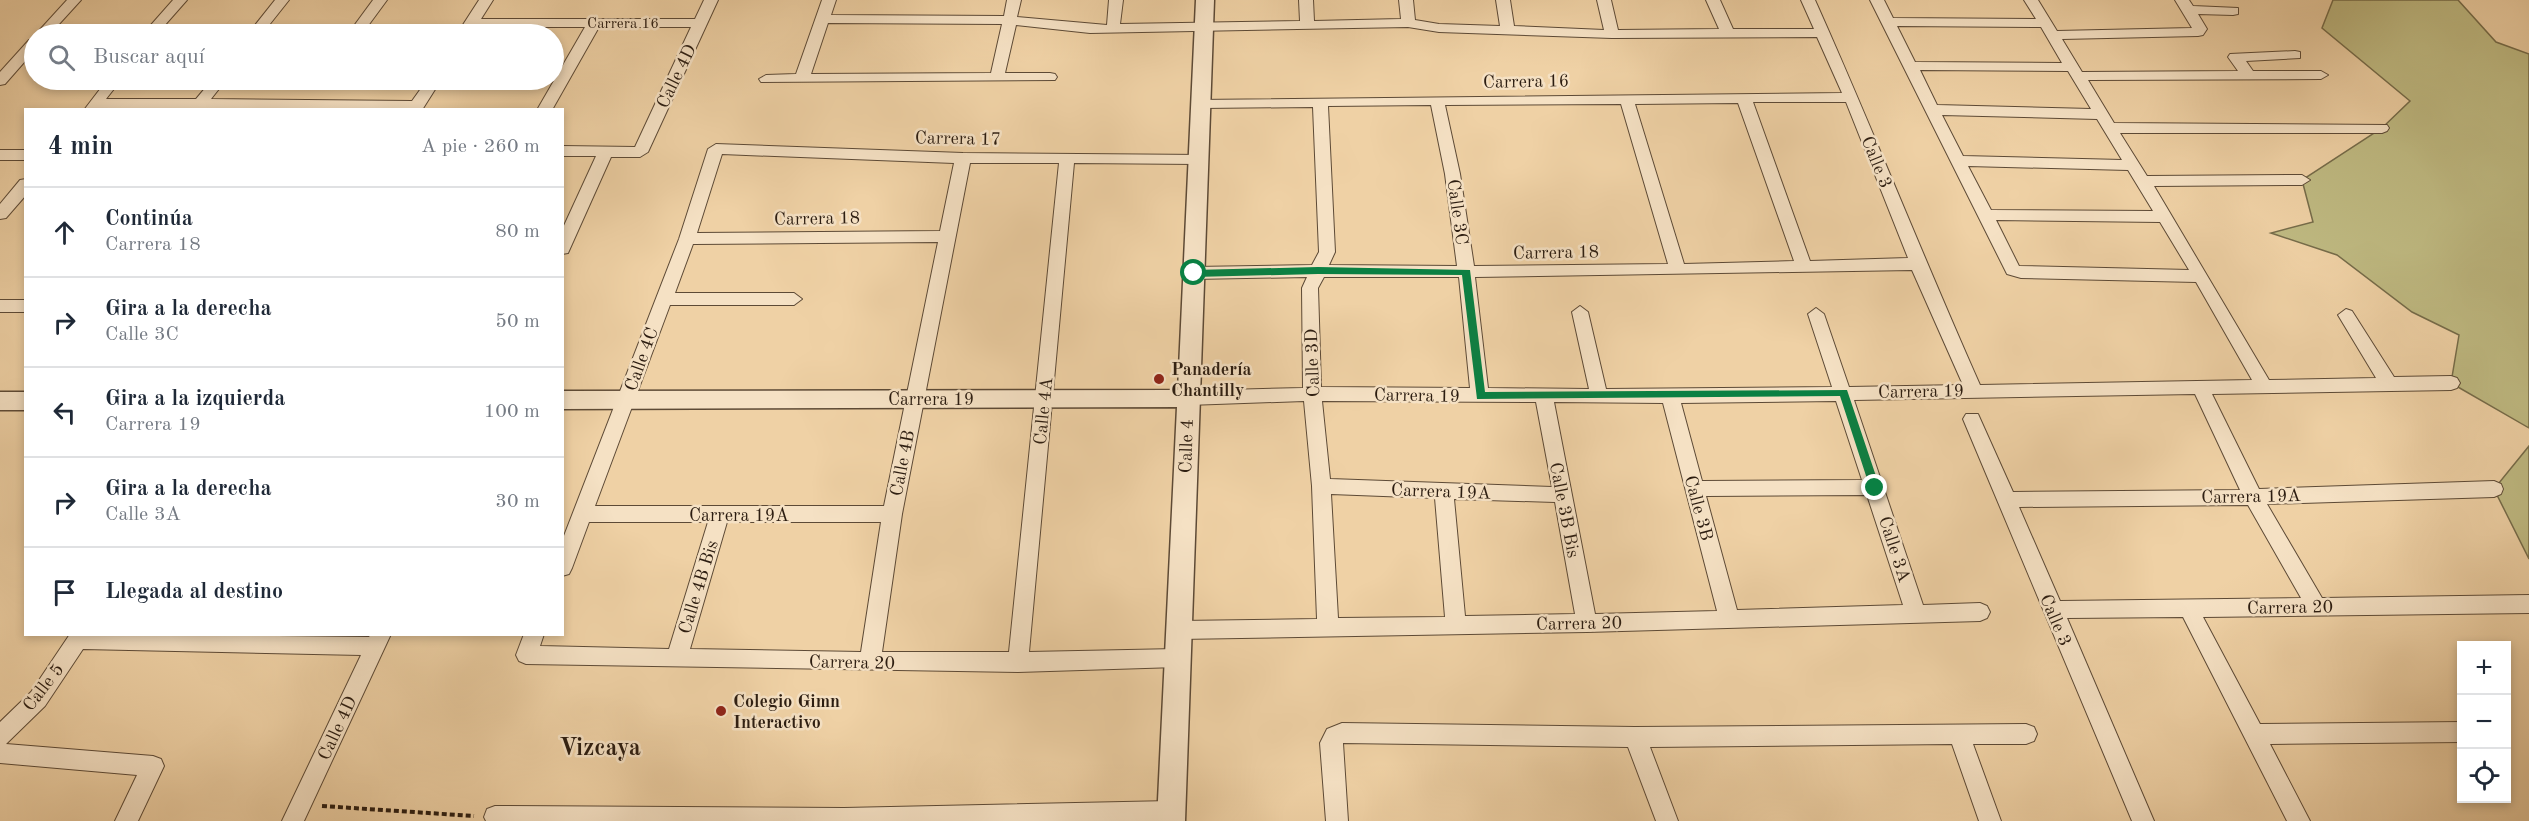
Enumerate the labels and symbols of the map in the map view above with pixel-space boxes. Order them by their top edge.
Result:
street label: Carrera 16 [587,17,659,32]
street label: Calle 4D [654,42,700,111]
street label: Carrera 16 [1483,72,1569,92]
street label: Carrera 17 [915,129,1001,149]
street label: Calle 3 [1858,134,1895,191]
street label: Calle 3C [1443,178,1471,246]
street label: Carrera 18 [774,209,860,229]
street label: Carrera 18 [1513,243,1599,263]
route start [1180,259,1206,285]
street label: Calle 4C [622,325,662,394]
street label: Calle 3D [1303,328,1323,398]
place label: Panadería Chantilly [1171,361,1252,400]
marker: Panadería Chantilly [1152,372,1166,386]
street label: Calle 4A [1031,376,1057,446]
street label: Carrera 19 [1878,382,1964,402]
street label: Carrera 19 [1374,386,1460,406]
street label: Carrera 19 [888,391,974,409]
street label: Calle 4 [1177,419,1197,474]
street label: Calle 4B [888,429,918,498]
street label: Calle 3B Bis [1546,461,1582,560]
street label: Calle 3B [1681,474,1715,543]
route end [1861,474,1887,500]
street label: Carrera 19A [1391,481,1491,503]
street label: Carrera 19A [2201,487,2301,507]
street label: Carrera 19A [689,507,789,525]
street label: Calle 3A [1875,514,1913,585]
street label: Calle 4B Bis [676,538,722,636]
street label: Calle 3 [2036,592,2074,649]
street label: Carrera 20 [2247,598,2333,618]
street label: Carrera 20 [1536,614,1622,634]
street label: Carrera 20 [809,653,895,673]
street label: Calle 5 [20,661,68,715]
place label: Colegio Gimn Interactivo [733,693,840,732]
street label: Calle 4D [315,694,361,763]
marker: Colegio Gimn Interactivo [714,704,728,718]
district label: Vizcaya [559,737,641,761]

